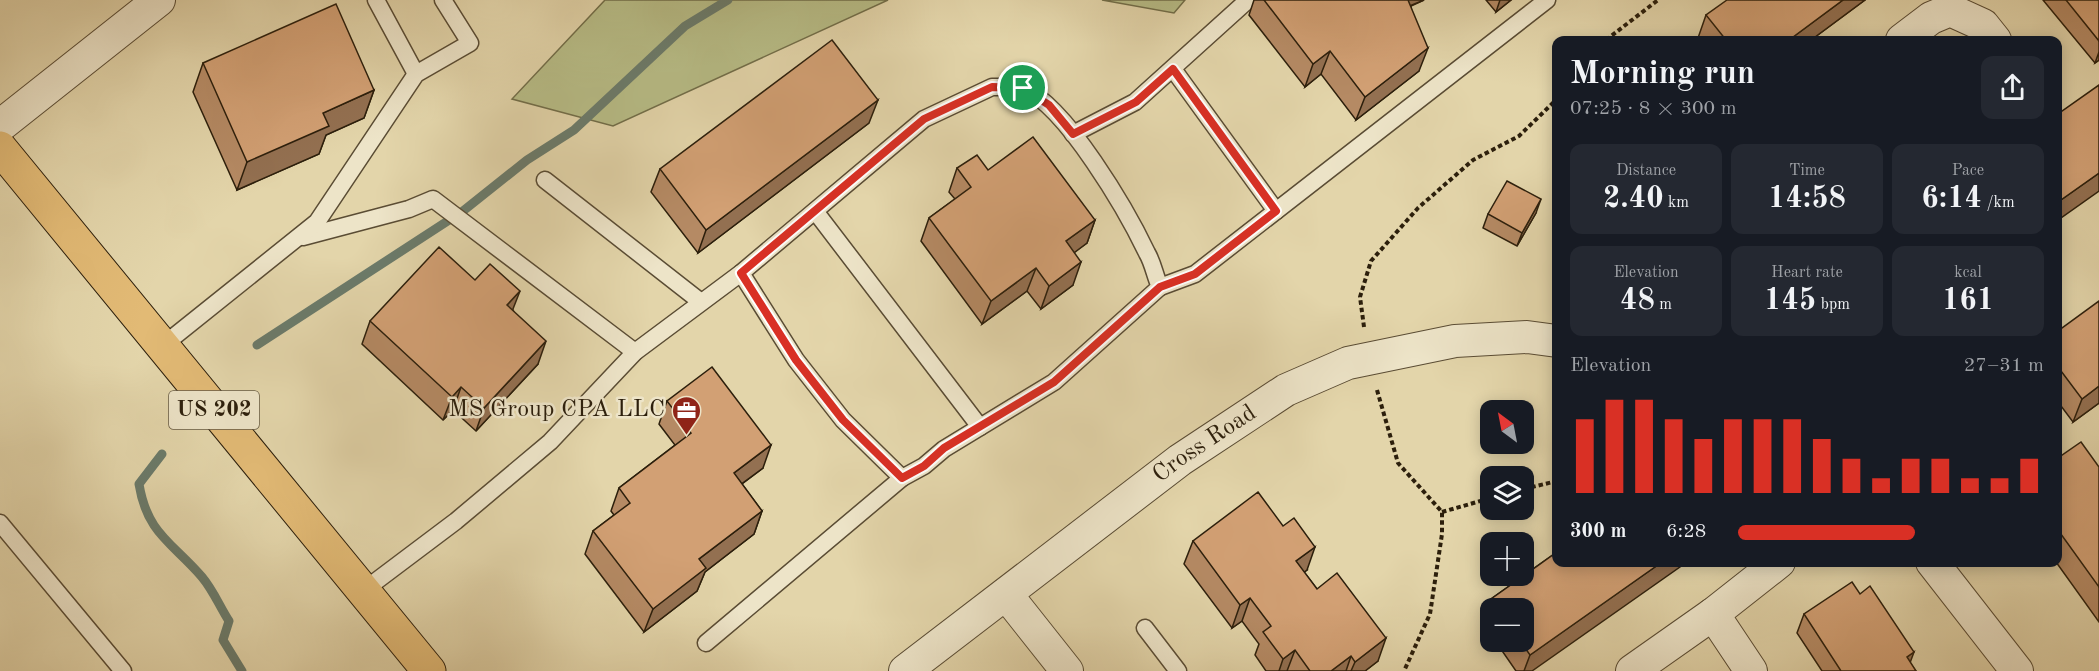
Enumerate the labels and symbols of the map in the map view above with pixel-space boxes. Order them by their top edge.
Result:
pin [997,62,1048,113]
road number: US 202 [169,391,259,429]
office icon: MS Group CPA LLC [670,394,702,436]
place label: MS Group CPA LLC [448,398,665,422]
north arrow [1480,400,1534,454]
street label: Cross Road [1149,401,1261,488]

